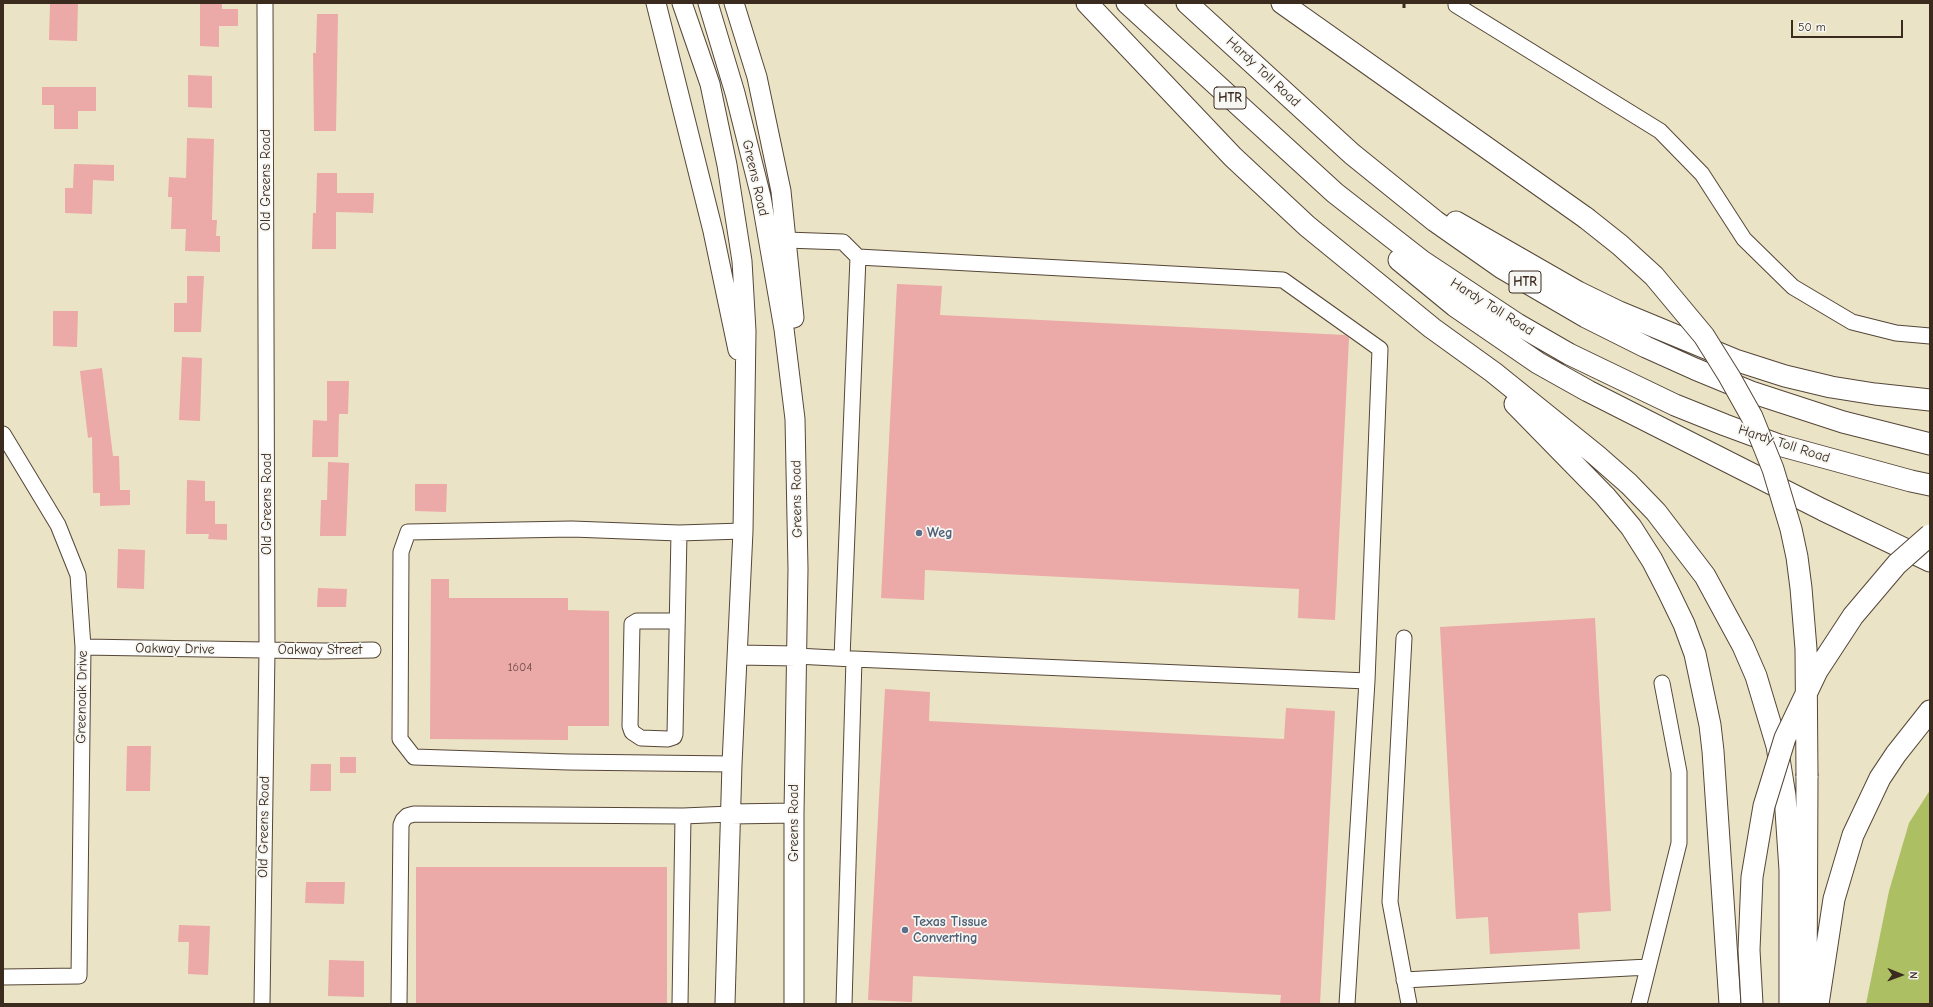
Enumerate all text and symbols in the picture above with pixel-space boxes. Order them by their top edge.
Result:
scale bar [1793,12,1905,38]
text: 50 m [1798,20,1826,34]
street label: Hardy Toll Road [1222,33,1304,111]
road number: HTR [1214,87,1246,109]
street label: Old Greens Road [258,129,274,231]
street label: Greens Road [738,138,772,218]
road number: HTR [1509,271,1541,293]
street label: Hardy Toll Road [1447,275,1537,339]
street label: Hardy Toll Road [1736,421,1832,467]
street label: Old Greens Road [259,453,275,555]
street label: Greens Road [788,460,806,538]
place label: Weg [927,525,953,541]
marker: Weg [914,528,924,538]
street label: Oakway Drive [135,640,215,658]
street label: Oakway Street [278,642,362,658]
street label: Greenoak Drive [73,650,91,744]
house number: 1604 [508,661,532,675]
street label: Old Greens Road [255,776,273,878]
street label: Greens Road [786,784,802,862]
place label: Texas Tissue Converting [913,914,987,946]
marker: Texas Tissue Converting [900,925,910,935]
north arrow [1881,955,1921,995]
text: N [1907,972,1920,979]

